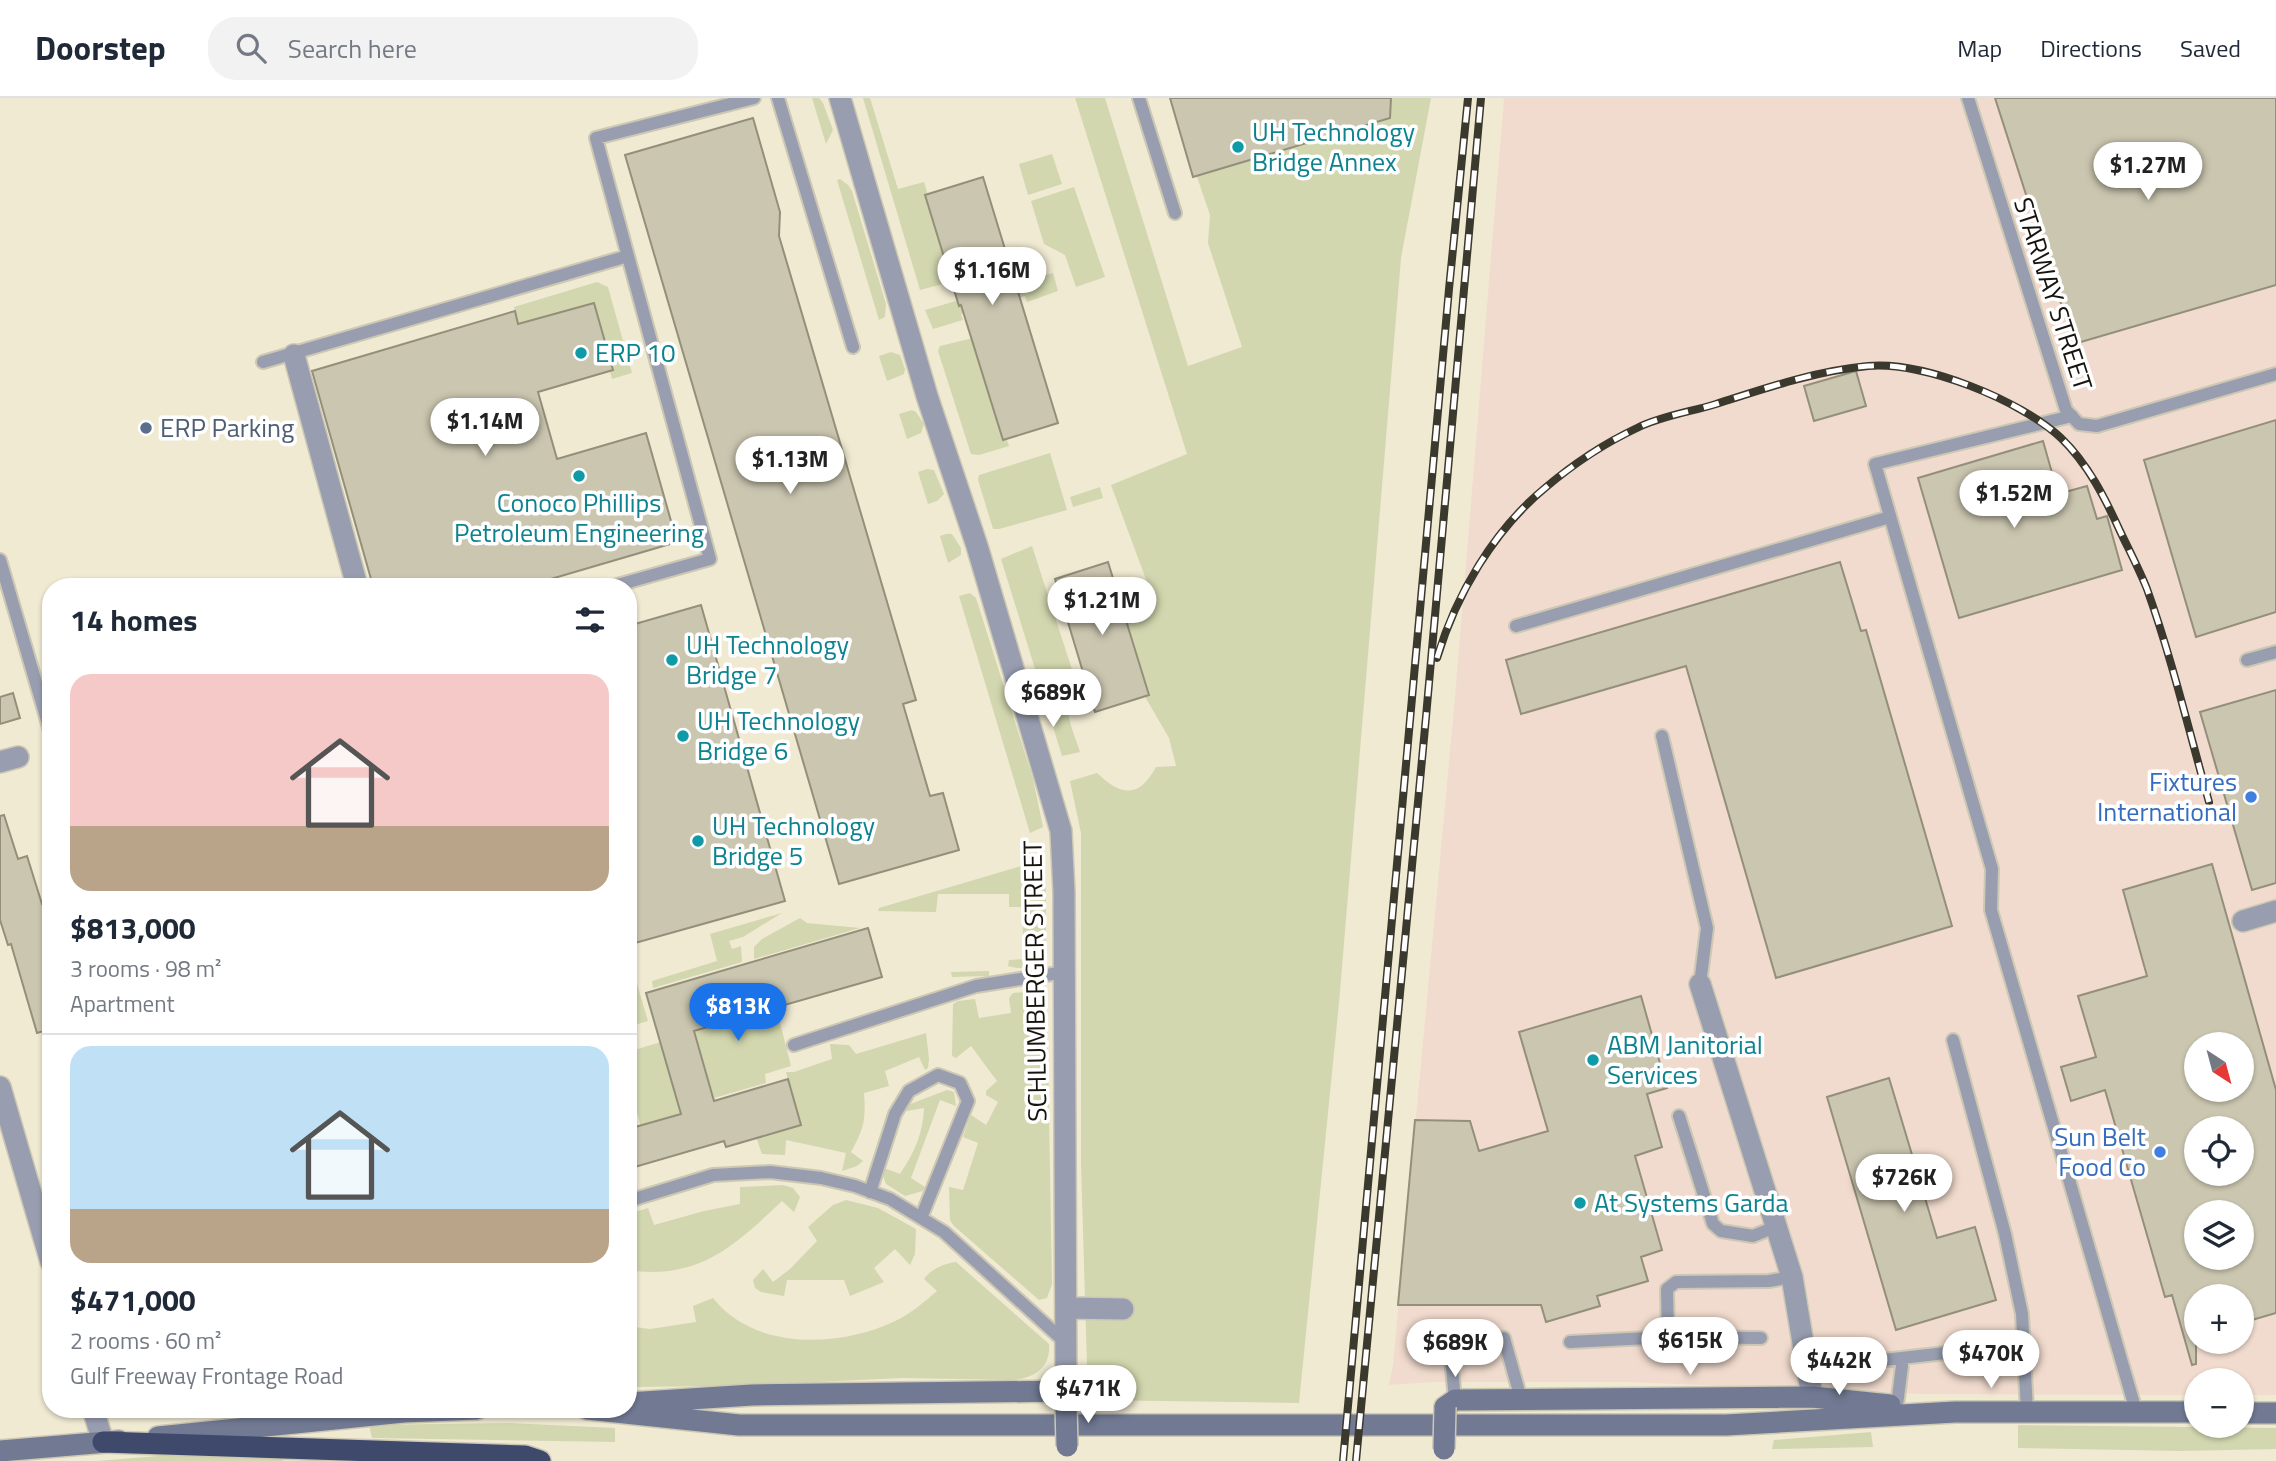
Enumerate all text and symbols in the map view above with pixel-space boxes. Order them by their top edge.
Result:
search box [208,17,698,80]
text: Doorstep [35,23,166,73]
icon: search [232,29,270,67]
text: Search here [288,29,417,68]
text: Map [1957,30,2002,66]
text: Directions [2040,30,2142,66]
text: Saved [2180,30,2241,66]
place label: UH Technology Bridge Annex [1252,112,1415,181]
marker: UH Technology Bridge Annex [1230,139,1246,155]
pin: $1.27M [2091,142,2205,202]
text: $1.27M [2109,147,2187,182]
street label: STARWAY STREET [2004,192,2103,396]
pin: $1.16M [935,248,1049,307]
text: $1.16M [953,252,1031,287]
place label: ERP 10 [595,333,676,372]
marker: ERP 10 [573,345,589,361]
pin: $1.14M [428,398,542,458]
text: $1.14M [446,403,524,438]
place label: ERP Parking [160,408,294,447]
marker: ERP Parking [138,420,154,436]
pin: $1.13M [733,436,847,496]
text: $1.13M [751,441,829,476]
marker: Conoco Phillips Petroleum Engineering [571,468,587,484]
pin: $1.52M [1957,470,2071,530]
text: $1.52M [1975,475,2053,510]
place label: Conoco Phillips Petroleum Engineering [454,483,704,552]
pin: $1.21M [1045,578,1159,637]
text: $1.21M [1063,582,1141,617]
text: 14 homes [70,597,197,643]
icon: filters [571,601,609,639]
place label: UH Technology Bridge 7 [686,625,849,694]
marker: UH Technology Bridge 7 [664,652,680,668]
pin: $689K [1004,670,1102,729]
text: $689K [1020,674,1086,709]
place label: UH Technology Bridge 6 [697,701,860,770]
icon: home [277,720,403,846]
marker: UH Technology Bridge 6 [675,728,691,744]
place label: Fixtures International [2097,762,2237,831]
marker: Fixtures International [2243,789,2259,805]
place label: UH Technology Bridge 5 [712,806,875,875]
marker: UH Technology Bridge 5 [690,833,706,849]
street label: SCHLUMBERGER STREET [1013,840,1056,1122]
text: $813,000 [70,905,196,951]
text: 3 rooms · 98 m² [70,951,221,986]
pin: $813K [689,984,787,1043]
text: Apartment [70,986,175,1021]
text: $813K [705,988,771,1023]
place label: ABM Janitorial Services [1607,1025,1763,1094]
north arrow [2184,1032,2254,1102]
map controls [2184,1032,2254,1438]
marker: ABM Janitorial Services [1585,1052,1601,1068]
icon: home [277,1092,403,1218]
button: locate [2184,1116,2254,1186]
place label: Sun Belt Food Co [2054,1117,2146,1186]
marker: Sun Belt Food Co [2152,1144,2168,1160]
pin: $726K [1855,1154,1953,1214]
text: $726K [1871,1159,1937,1194]
place label: At Systems Garda [1594,1183,1789,1222]
marker: At Systems Garda [1572,1195,1588,1211]
button: layers [2184,1200,2254,1270]
text: $471,000 [70,1277,196,1323]
button: + [2184,1284,2254,1354]
pin: $615K [1641,1318,1739,1377]
pin: $689K [1406,1320,1504,1379]
text: $615K [1657,1322,1723,1357]
text: 2 rooms · 60 m² [70,1323,221,1358]
text: $689K [1422,1324,1488,1359]
pin: $470K [1942,1330,2040,1390]
text: $470K [1958,1335,2024,1370]
pin: $442K [1790,1338,1888,1397]
text: $442K [1806,1342,1872,1377]
text: Gulf Freeway Frontage Road [70,1358,343,1393]
pin: $471K [1039,1366,1137,1425]
button: − [2184,1368,2254,1438]
text: $471K [1055,1370,1121,1405]

